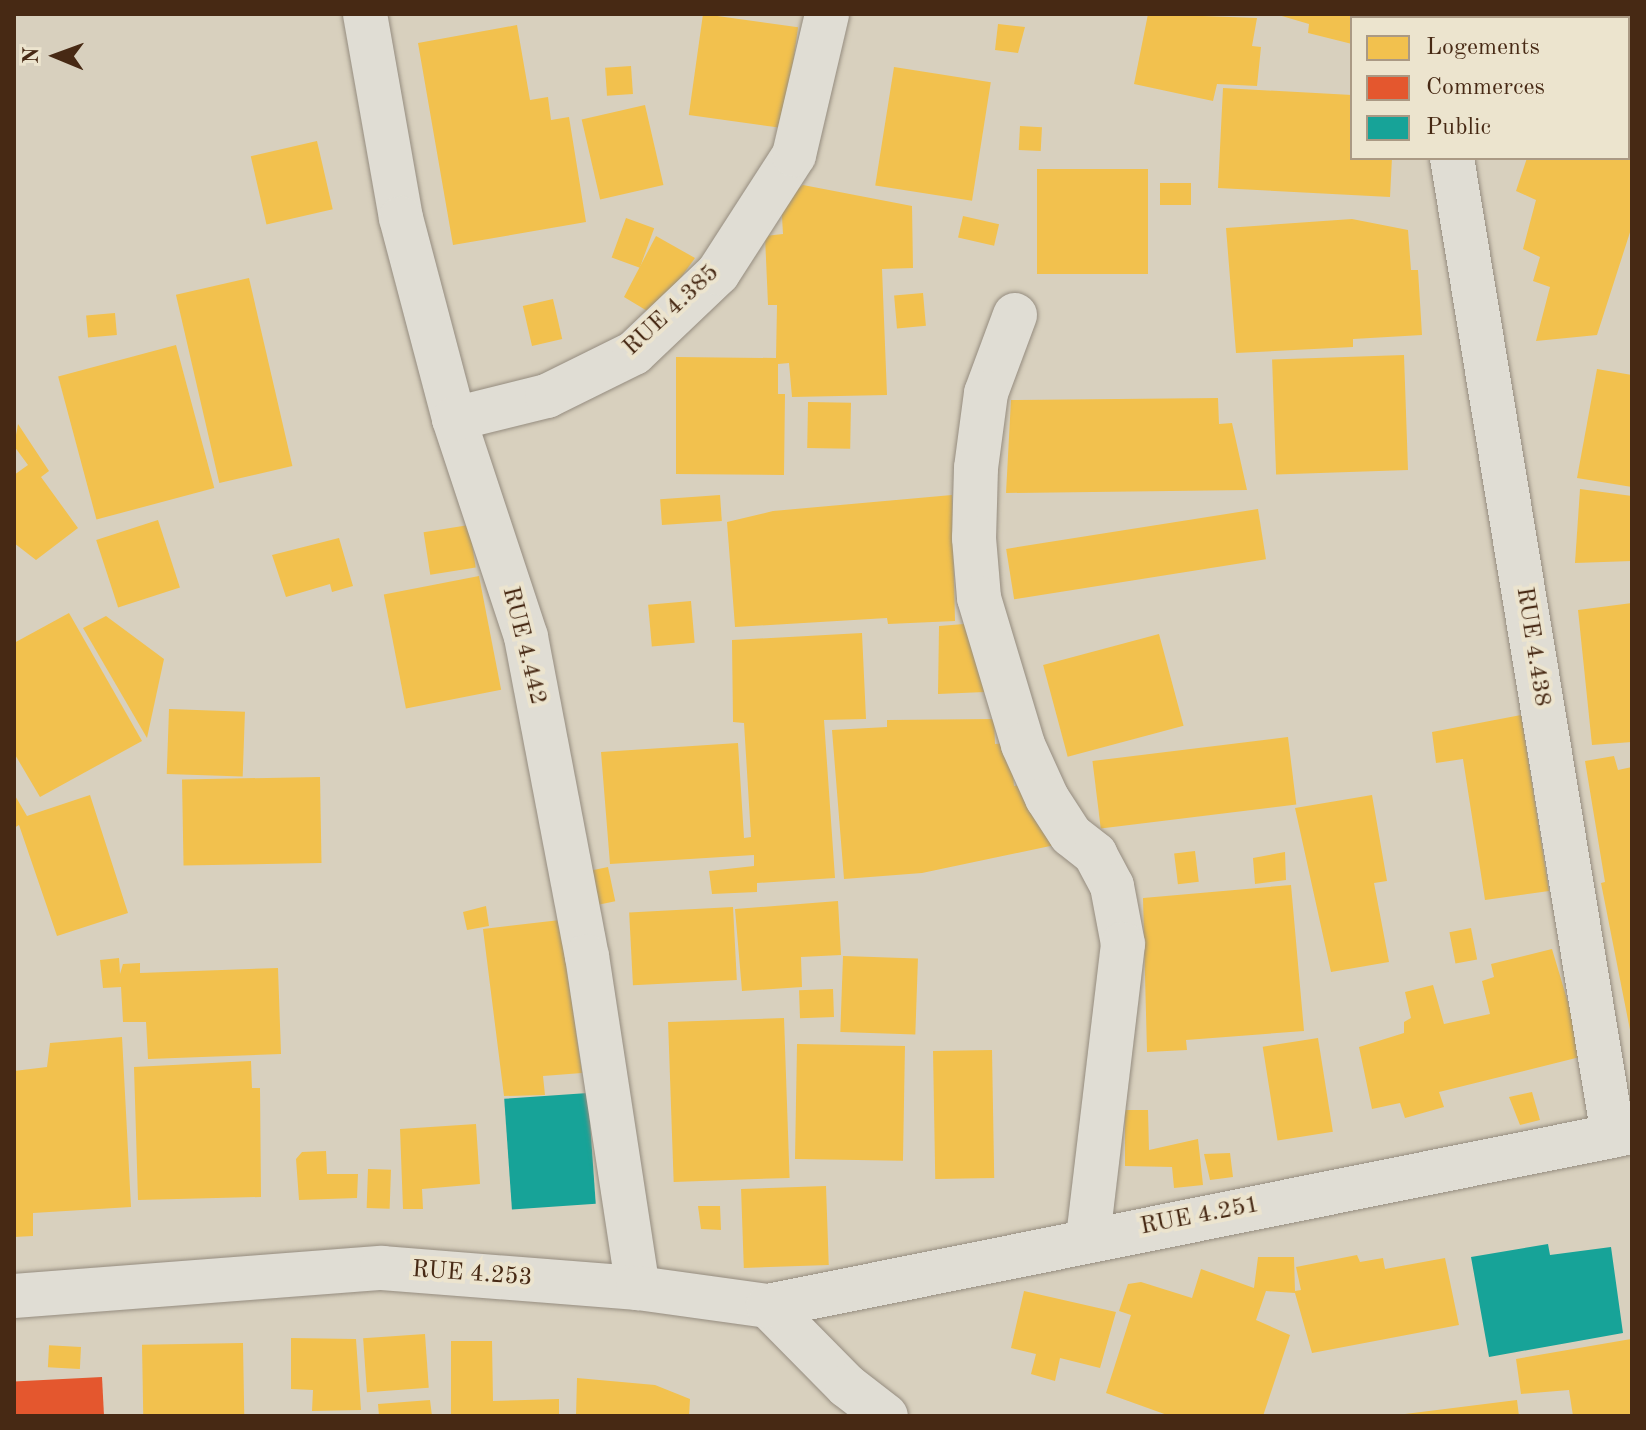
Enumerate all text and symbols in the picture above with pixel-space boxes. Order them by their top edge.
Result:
north arrow [16,16,96,96]
legend [1350,16,1630,160]
text: Logements [1426,36,1540,60]
text: N [21,47,43,64]
text: Commerces [1426,76,1545,100]
text: Public [1426,116,1491,140]
street label: RUE 4.385 [618,259,726,363]
street label: RUE 4.442 [494,584,552,708]
street label: RUE 4.438 [1508,585,1556,709]
street label: RUE 4.251 [1138,1191,1262,1243]
street label: RUE 4.253 [411,1256,533,1294]

